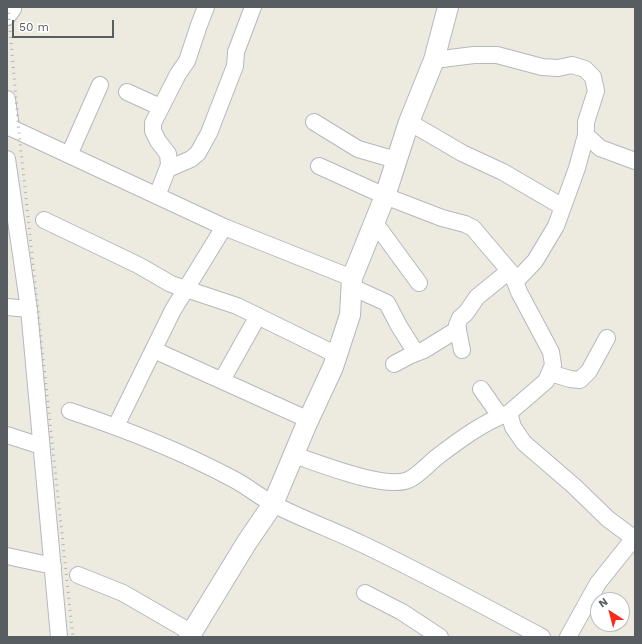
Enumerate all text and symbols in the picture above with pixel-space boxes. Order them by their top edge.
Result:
scale bar [14,12,116,38]
text: 50 m [19,20,49,34]
north arrow [590,592,630,632]
text: N [596,595,610,610]

